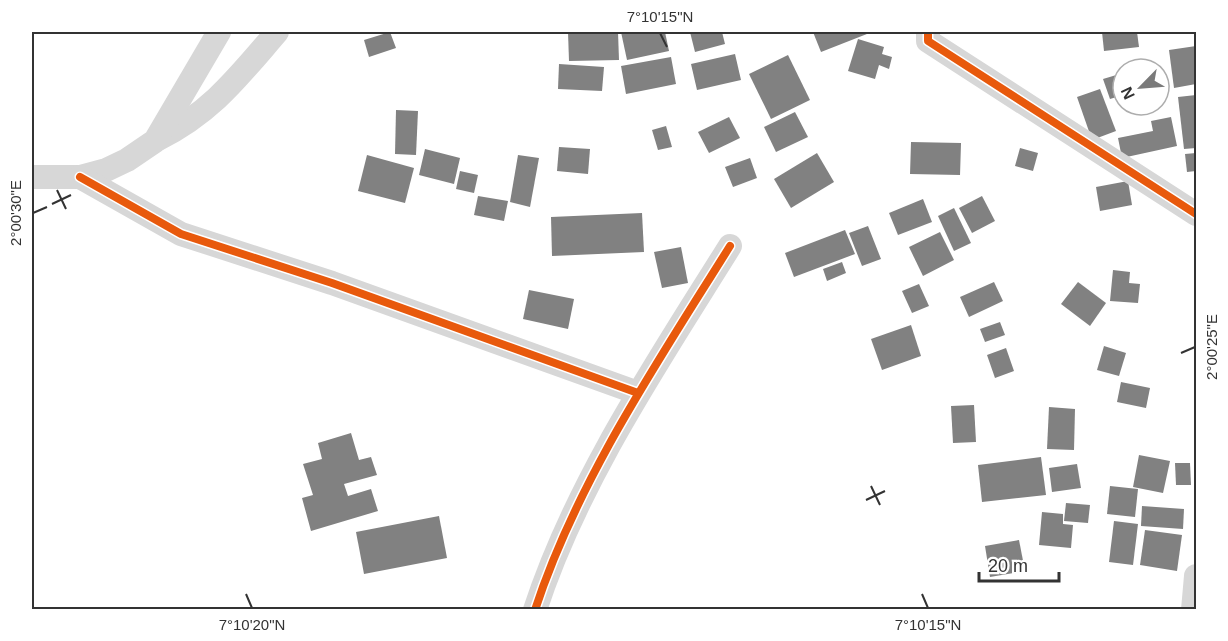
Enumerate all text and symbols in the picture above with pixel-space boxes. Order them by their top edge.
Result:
text: 7°10'15"N [627,8,693,25]
north arrow [1111,57,1171,117]
text: N [1118,84,1138,102]
text: 2°00'30"E [7,180,24,246]
text: 2°00'25"E [1203,314,1220,380]
scale bar [979,545,1058,583]
text: 20 m [988,556,1028,576]
text: 7°10'20"N [219,616,285,633]
text: 7°10'15"N [895,616,961,633]

